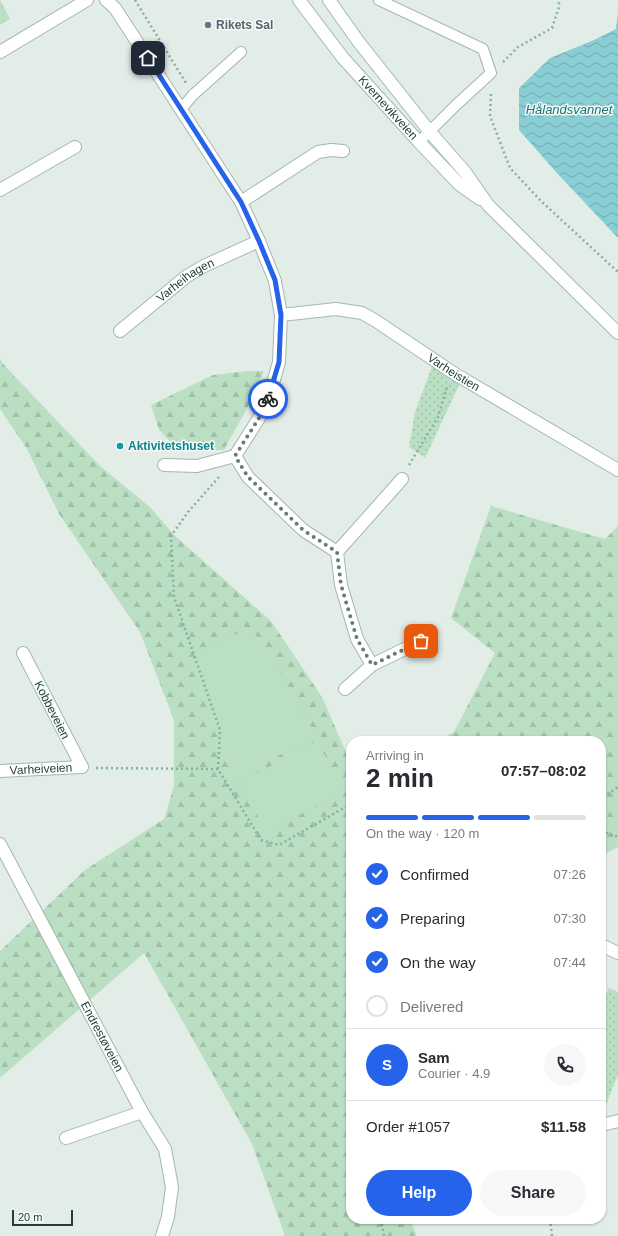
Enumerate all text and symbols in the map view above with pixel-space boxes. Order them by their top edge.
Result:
place label: Rikets Sal [216,18,273,32]
marker: Rikets Sal [203,20,213,30]
pin [131,41,165,75]
icon: home [137,47,159,69]
street label: Kvernevikveien [356,73,421,143]
water label: Hålandsvannet [526,102,614,117]
street label: Varheihagen [154,255,216,305]
street label: Varheistien [425,351,482,394]
courier [248,379,288,419]
icon: bike [257,388,279,410]
place label: Aktivitetshuset [128,439,214,453]
marker: Aktivitetshuset [115,441,125,451]
pin [404,624,438,658]
icon: bag [410,630,432,652]
street label: Kobbeveien [31,679,73,741]
text: Arriving in [366,748,424,763]
street label: Varheiveien [9,760,73,778]
text: 07:57–08:02 [501,762,586,779]
text: 2 min [366,763,434,793]
text: On the way · 120 m [366,826,479,841]
icon: check [366,863,388,885]
text: Confirmed [400,866,469,883]
text: 07:26 [553,867,586,882]
icon: check [366,907,388,929]
text: Preparing [400,910,465,927]
text: 07:30 [553,911,586,926]
icon: check [366,951,388,973]
text: On the way [400,954,476,971]
text: 07:44 [553,955,586,970]
text: Delivered [400,998,463,1015]
street label: Endrestøveien [78,999,126,1074]
button: phone [544,1044,586,1086]
text: Sam [418,1049,450,1066]
text: S [382,1056,392,1073]
text: Courier · 4.9 [418,1066,490,1081]
text: Order #1057 [366,1118,450,1135]
text: $11.58 [541,1118,586,1135]
button: Help [366,1170,472,1216]
button: Share [480,1170,586,1216]
scale bar [12,1208,73,1227]
text: 20 m [18,1211,42,1223]

